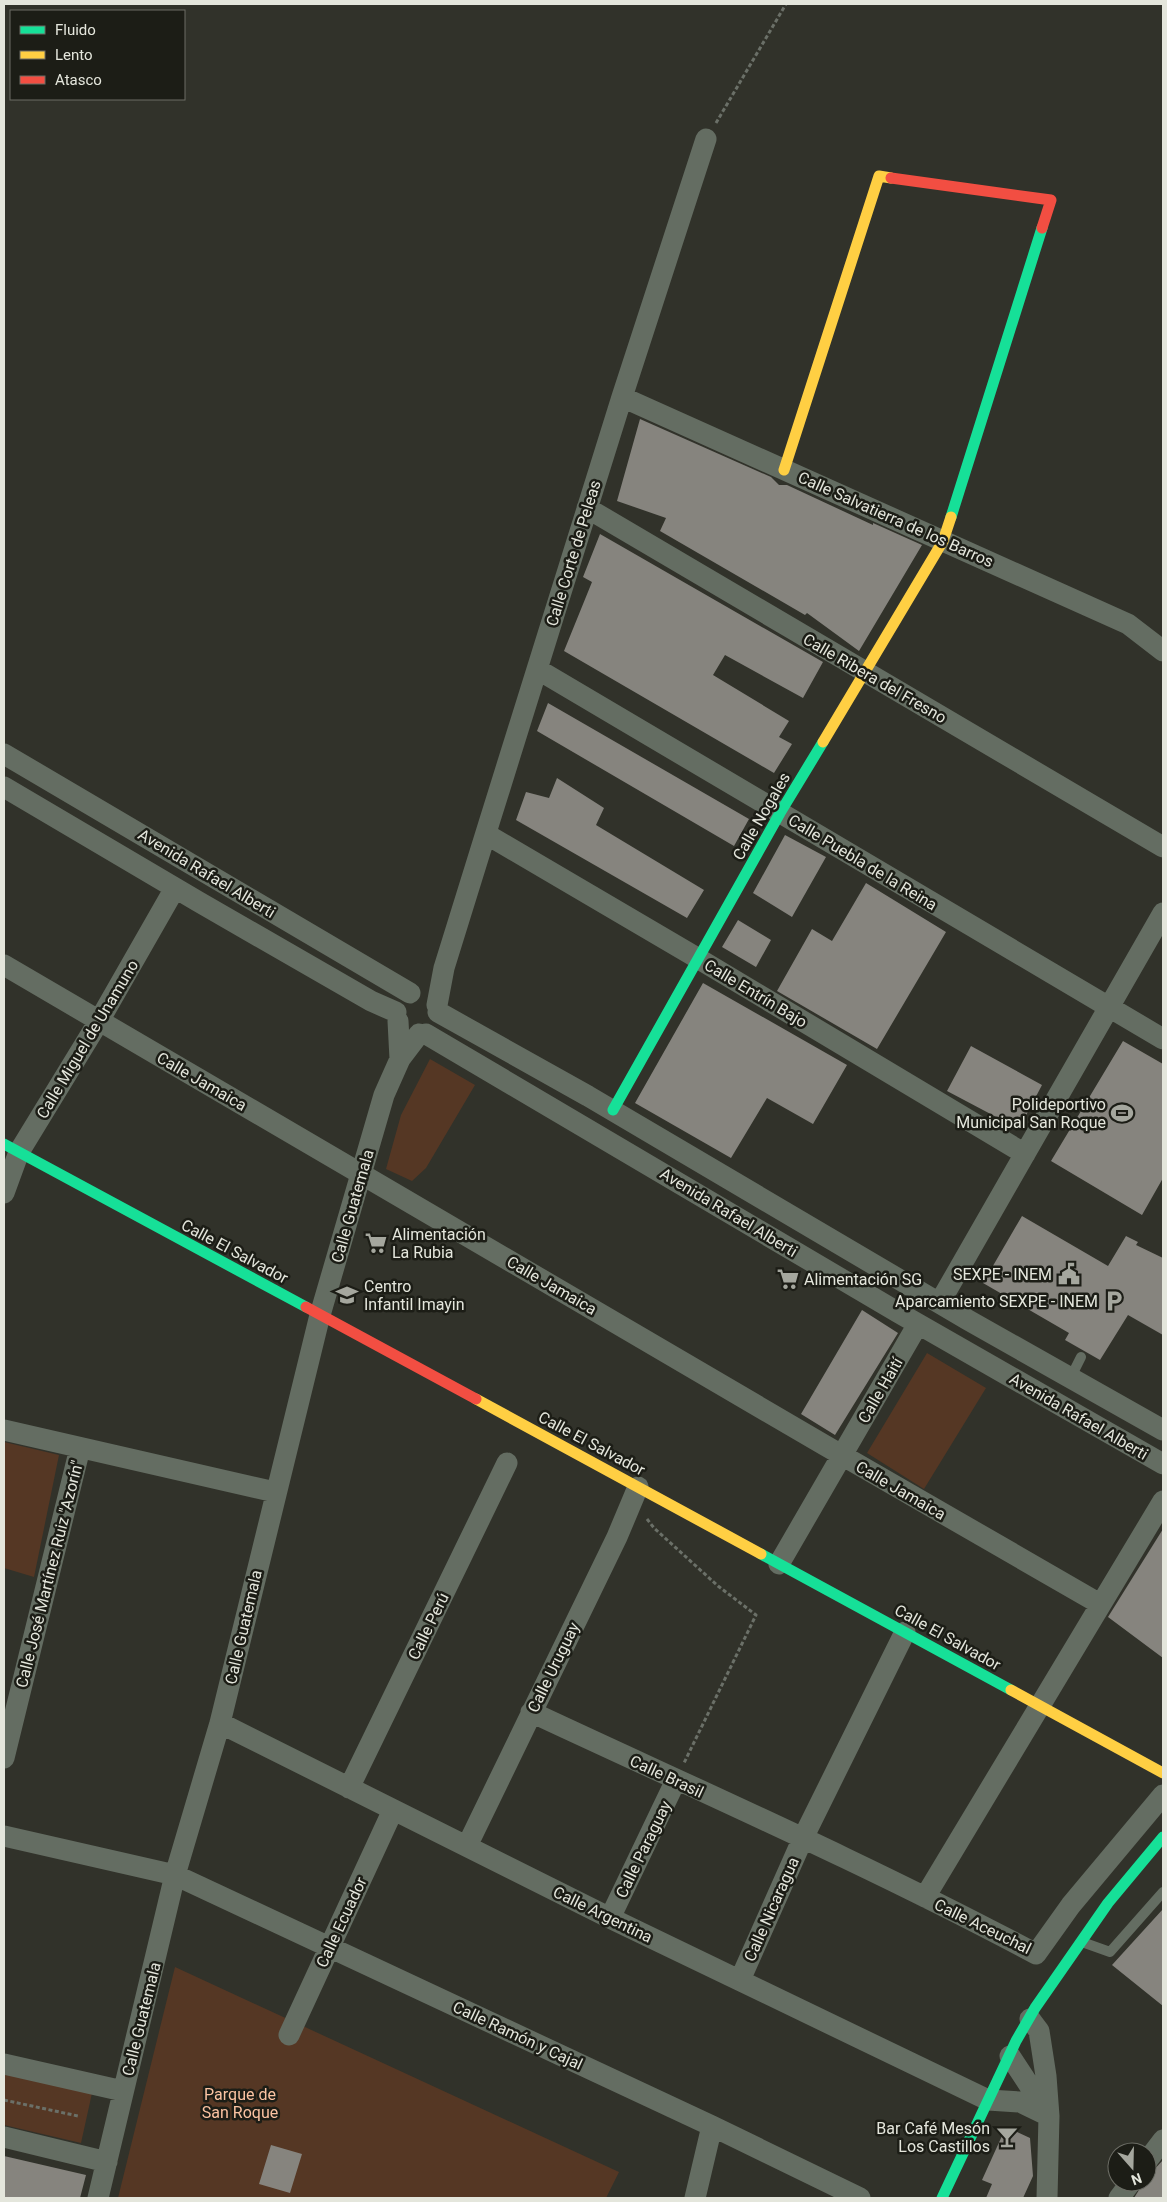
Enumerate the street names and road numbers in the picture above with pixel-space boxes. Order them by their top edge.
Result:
street label: Calle Salvatierra de los Barros [795,468,997,571]
street label: Calle Corte de Peleas [542,478,605,628]
street label: Calle Ribera del Fresno [800,630,950,727]
street label: Calle Nogales [729,769,794,864]
street label: Calle Puebla de la Reina [785,810,941,914]
street label: Avenida Rafael Alberti [135,825,279,922]
street label: Calle Entrín Bajo [701,955,810,1032]
street label: Calle Miguel de Unamuno [33,957,142,1122]
street label: Calle Jamaica [153,1048,250,1115]
street label: Calle Guatemala [327,1147,378,1265]
street label: Avenida Rafael Alberti [657,1164,801,1261]
street label: Calle El Salvador [178,1215,292,1288]
street label: Calle Jamaica [503,1252,600,1319]
street label: Calle Haití [854,1353,907,1426]
street label: Avenida Rafael Alberti [1006,1369,1151,1464]
street label: Calle El Salvador [535,1407,649,1480]
street label: Calle Jamaica [852,1457,949,1524]
street label: Calle José Martínez Ruiz "Azorín" [12,1458,87,1690]
street label: Calle Guatemala [221,1568,266,1686]
street label: Calle Perú [404,1590,453,1663]
street label: Calle El Salvador [891,1600,1005,1675]
street label: Calle Uruguay [523,1619,584,1715]
street label: Calle Brasil [627,1751,707,1802]
street label: Calle Paraguay [612,1797,675,1901]
street label: Calle Nicaragua [740,1854,803,1964]
street label: Calle Ecuador [312,1873,371,1971]
street label: Calle Argentina [550,1882,655,1947]
street label: Calle Aceuchal [931,1895,1034,1958]
street label: Calle Guatemala [118,1960,165,2078]
street label: Calle Ramón y Cajal [450,1997,586,2074]

